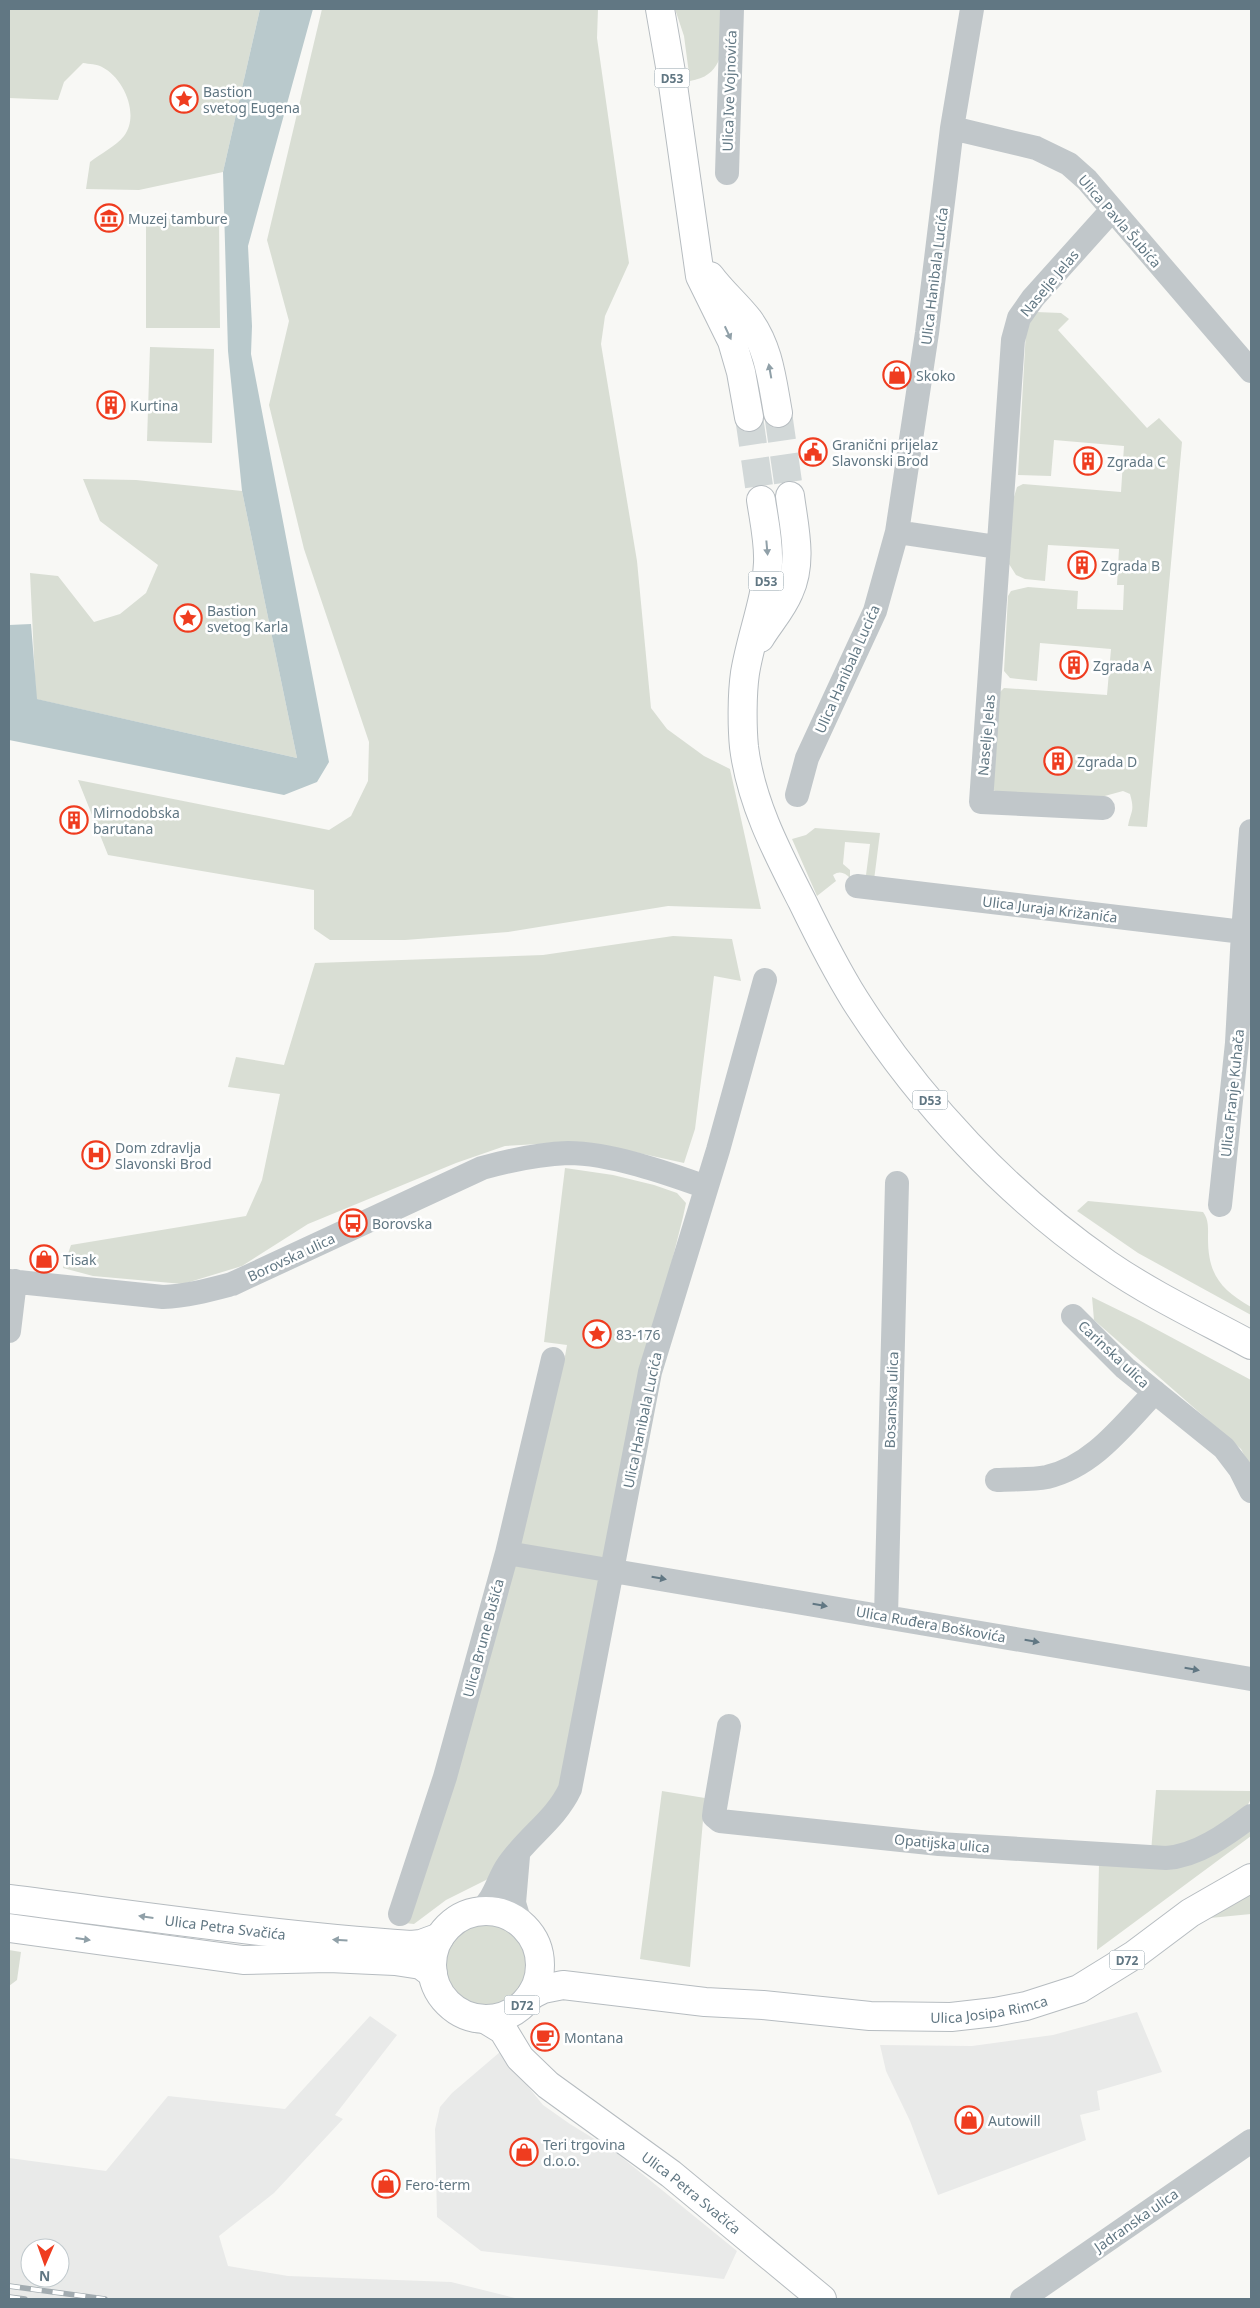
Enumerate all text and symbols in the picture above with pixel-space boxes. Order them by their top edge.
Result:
street label: Ulica Ive Vojnovića [717,30,741,152]
road number: D53 [654,68,690,88]
place label: Bastion svetog Eugena [203,82,300,117]
place icon: Bastion svetog Eugena [169,84,199,114]
street label: Ulica Pavla Šubića [1074,170,1166,272]
museum icon: Muzej tambure [94,203,124,233]
street label: Ulica Hanibala Lucića [916,206,952,346]
place label: Muzej tambure [128,209,228,228]
street label: Naselje Jelas [1015,245,1083,320]
one-way arrow [724,326,732,340]
shop icon: Skoko [882,360,912,390]
one-way arrow [766,363,774,379]
place label: Skoko [916,366,956,385]
building icon: Kurtina [96,390,126,420]
place label: Kurtina [130,396,178,415]
place label: Granični prijelaz Slavonski Brod [832,435,938,470]
public building icon: Granični prijelaz Slavonski Brod [798,437,828,467]
building icon: Zgrada C [1073,446,1103,476]
place label: Zgrada C [1107,452,1166,471]
one-way arrow [764,540,772,556]
building icon: Zgrada B [1067,550,1097,580]
place label: Zgrada B [1101,556,1160,575]
road number: D53 [748,572,784,590]
place label: Bastion svetog Karla [207,601,288,636]
street label: Ulica Hanibala Lucića [810,602,884,736]
place icon: Bastion svetog Karla [173,603,203,633]
building icon: Zgrada A [1059,650,1089,680]
place label: Zgrada A [1093,656,1152,675]
street label: Naselje Jelas [973,693,999,777]
building icon: Zgrada D [1043,746,1073,776]
place label: Zgrada D [1077,752,1137,771]
place label: Mirnodobska barutana [93,803,180,838]
building icon: Mirnodobska barutana [59,805,89,835]
street label: Ulica Juraja Križanića [981,891,1119,927]
street label: Ulica Franje Kuhača [1216,1028,1248,1158]
road number: D53 [912,1090,948,1110]
place label: Dom zdravlja Slavonski Brod [115,1138,212,1173]
hospital icon: Dom zdravlja Slavonski Brod [81,1140,111,1170]
bus stop icon: Borovska [338,1208,368,1238]
place label: Borovska [372,1214,432,1233]
street label: Borovska ulica [244,1228,338,1286]
shop icon: Tisak [29,1244,59,1274]
place label: Tisak [63,1250,97,1269]
street label: Carinska ulica [1074,1316,1154,1392]
place icon: 83-176 [582,1319,612,1349]
place label: 83-176 [616,1325,661,1344]
street label: Ulica Hanibala Lucića [618,1350,666,1490]
street label: Bosanska ulica [880,1351,902,1449]
one-way arrow [652,1574,668,1582]
street label: Ulica Brune Bušića [458,1577,508,1699]
one-way arrow [812,1601,828,1609]
street label: Ulica Ruđera Boškovića [855,1601,1007,1647]
one-way arrow [1024,1638,1040,1646]
one-way arrow [1184,1666,1200,1674]
street label: Opatijska ulica [893,1829,991,1857]
street label: Ulica Petra Svačića [164,1910,287,1943]
one-way arrow [138,1912,154,1920]
one-way arrow [76,1935,92,1943]
one-way arrow [331,1936,347,1944]
road number: D72 [1110,1950,1144,1970]
street label: Ulica Josipa Rimca [930,1990,1050,2027]
road number: D72 [504,1996,540,2014]
cafe icon: Montana [530,2022,560,2052]
place label: Montana [564,2028,623,2047]
shop icon: Autowill [954,2105,984,2135]
place label: Autowill [988,2111,1041,2130]
place label: Teri trgovina d.o.o. [543,2135,625,2170]
shop icon: Teri trgovina d.o.o. [509,2137,539,2167]
street label: Ulica Petra Svačića [638,2147,745,2238]
shop icon: Fero-term [371,2169,401,2199]
place label: Fero-term [405,2175,470,2194]
street label: Jadranska ulica [1089,2184,1182,2257]
north arrow [20,2238,70,2288]
text: N [39,2267,51,2286]

